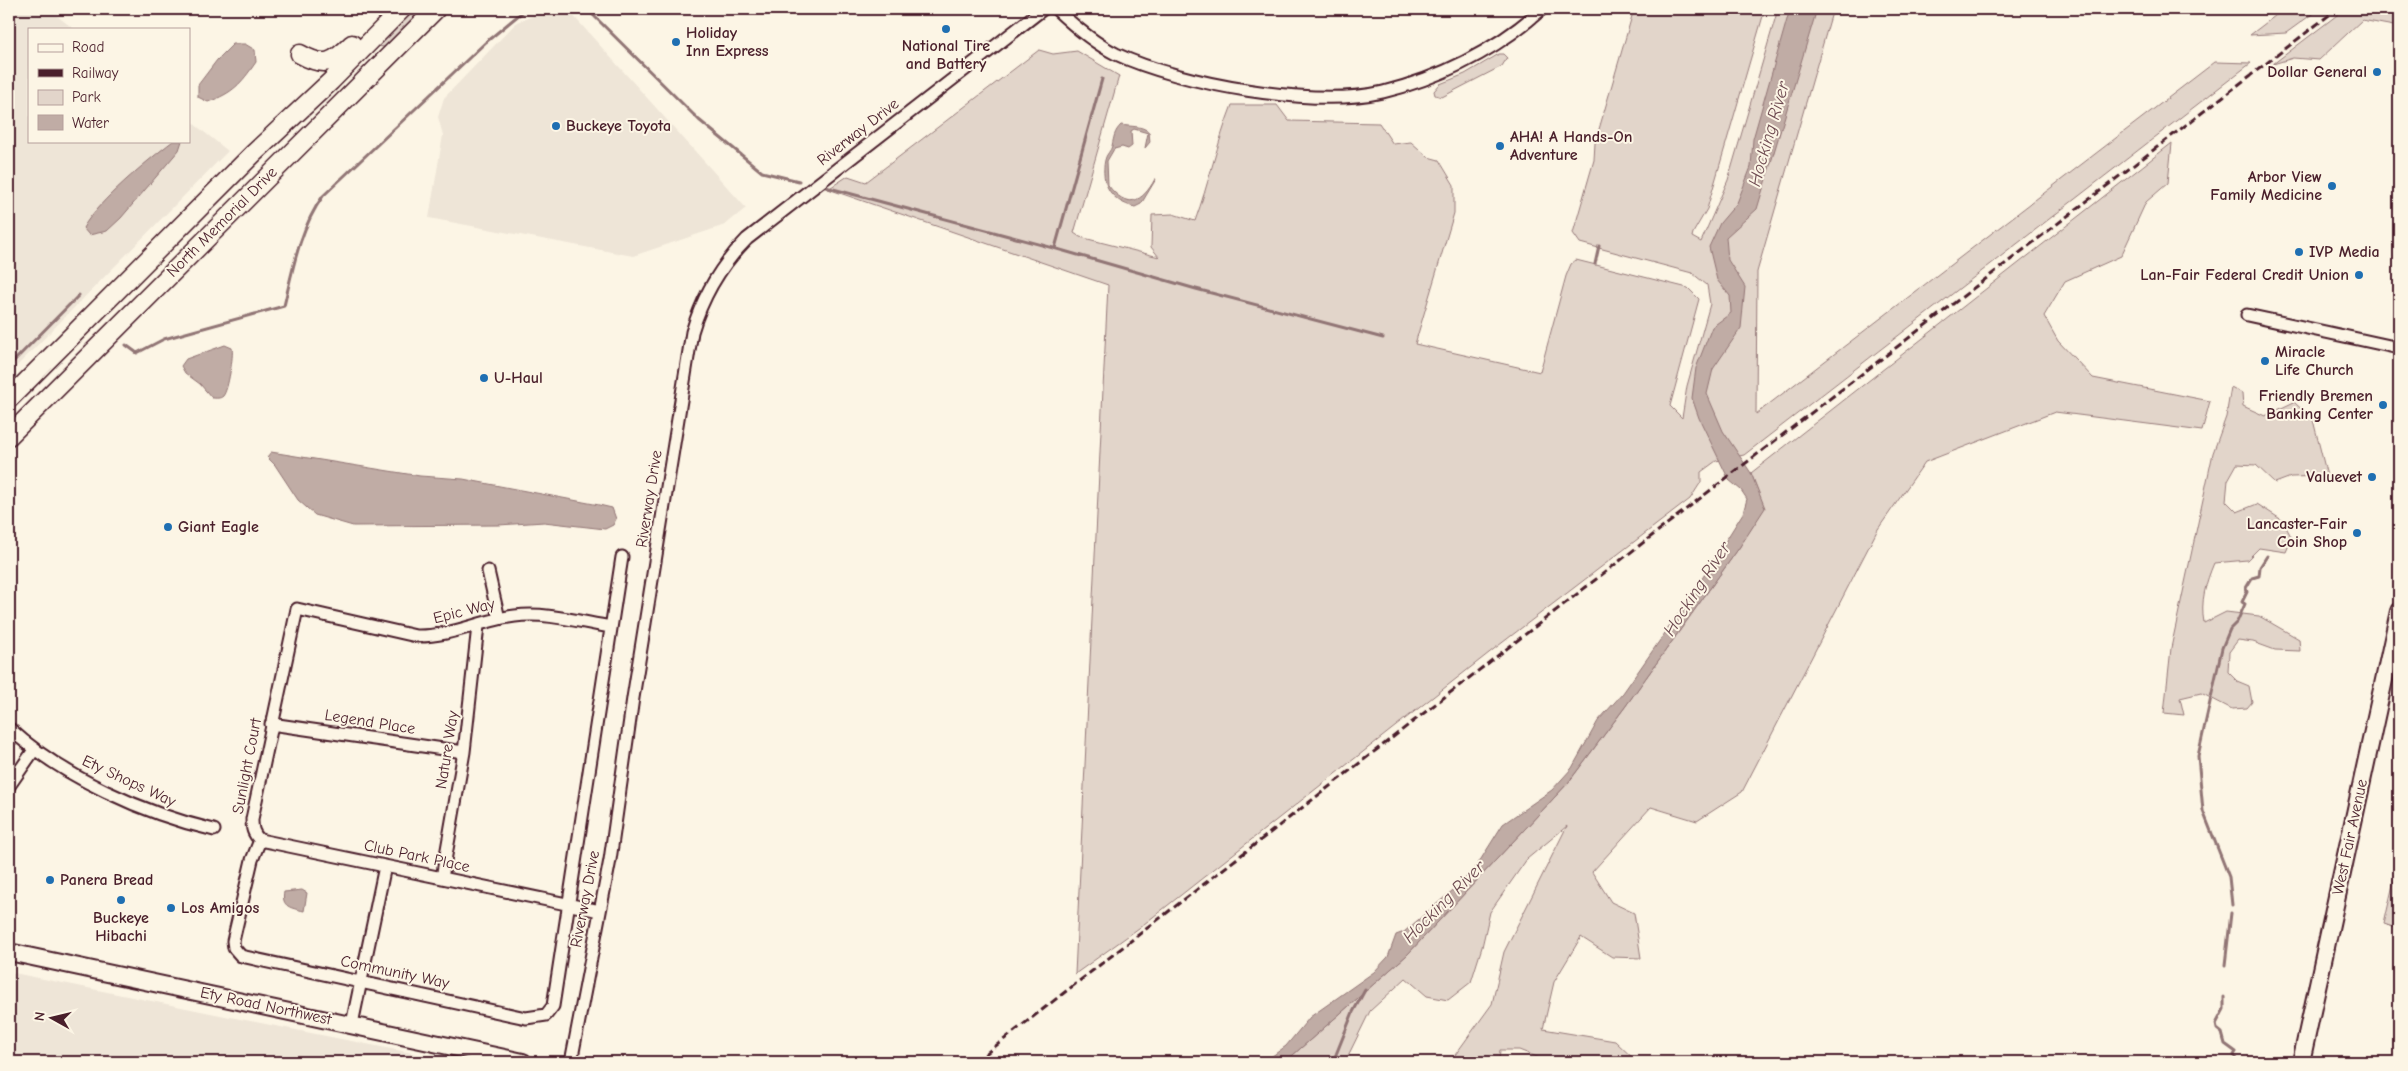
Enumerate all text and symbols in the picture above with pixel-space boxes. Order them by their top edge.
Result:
marker: National Tire and Battery [940,23,952,35]
place label: Holiday Inn Express [686,24,769,60]
legend [28,28,190,142]
marker: Holiday Inn Express [670,36,682,48]
place label: National Tire and Battery [902,37,990,73]
text: Road [72,38,104,56]
place label: Dollar General [2267,63,2367,81]
text: Railway [72,64,119,82]
marker: Dollar General [2371,66,2383,78]
water label: Hocking River [1744,78,1794,189]
text: Park [72,88,101,106]
street label: Riverway Drive [814,95,902,169]
text: Water [72,114,109,132]
place label: Buckeye Toyota [566,117,671,135]
marker: Buckeye Toyota [550,120,562,132]
place label: AHA! A Hands-On Adventure [1510,128,1632,164]
marker: AHA! A Hands-On Adventure [1494,140,1506,152]
street label: North Memorial Drive [163,163,281,281]
place label: Arbor View Family Medicine [2210,168,2322,204]
marker: Arbor View Family Medicine [2326,180,2338,192]
place label: IVP Media [2309,243,2380,261]
marker: IVP Media [2293,246,2305,258]
place label: Lan-Fair Federal Credit Union [2140,266,2349,284]
marker: Lan-Fair Federal Credit Union [2353,269,2365,281]
place label: Miracle Life Church [2275,343,2354,379]
marker: Miracle Life Church [2259,355,2271,367]
place label: U-Haul [494,369,543,387]
marker: U-Haul [478,372,490,384]
place label: Friendly Bremen Banking Center [2259,387,2374,423]
marker: Friendly Bremen Banking Center [2377,399,2389,411]
street label: Riverway Drive [632,449,666,549]
place label: Valuevet [2306,468,2363,486]
marker: Valuevet [2366,471,2378,483]
place label: Lancaster-Fair Coin Shop [2247,515,2348,551]
place label: Giant Eagle [178,518,259,536]
marker: Giant Eagle [162,521,174,533]
marker: Lancaster-Fair Coin Shop [2351,527,2363,539]
water label: Hocking River [1659,537,1736,640]
street label: Epic Way [431,594,498,627]
street label: Legend Place [323,706,417,738]
street label: Nature Way [432,709,462,790]
street label: Sunlight Court [229,716,265,816]
street label: Ety Shops Way [79,751,179,811]
street label: West Fair Avenue [2329,777,2371,897]
street label: Club Park Place [362,836,472,876]
street label: Riverway Drive [567,849,603,949]
water label: Hocking River [1398,856,1490,948]
place label: Panera Bread [60,871,153,889]
marker: Panera Bread [44,874,56,886]
marker: Buckeye Hibachi [115,894,127,906]
place label: Los Amigos [181,899,259,917]
marker: Los Amigos [165,902,177,914]
place label: Buckeye Hibachi [93,909,149,945]
street label: Community Way [339,952,452,992]
street label: Ety Road Northwest [199,983,334,1029]
north arrow [28,994,78,1044]
text: N [31,1011,49,1022]

